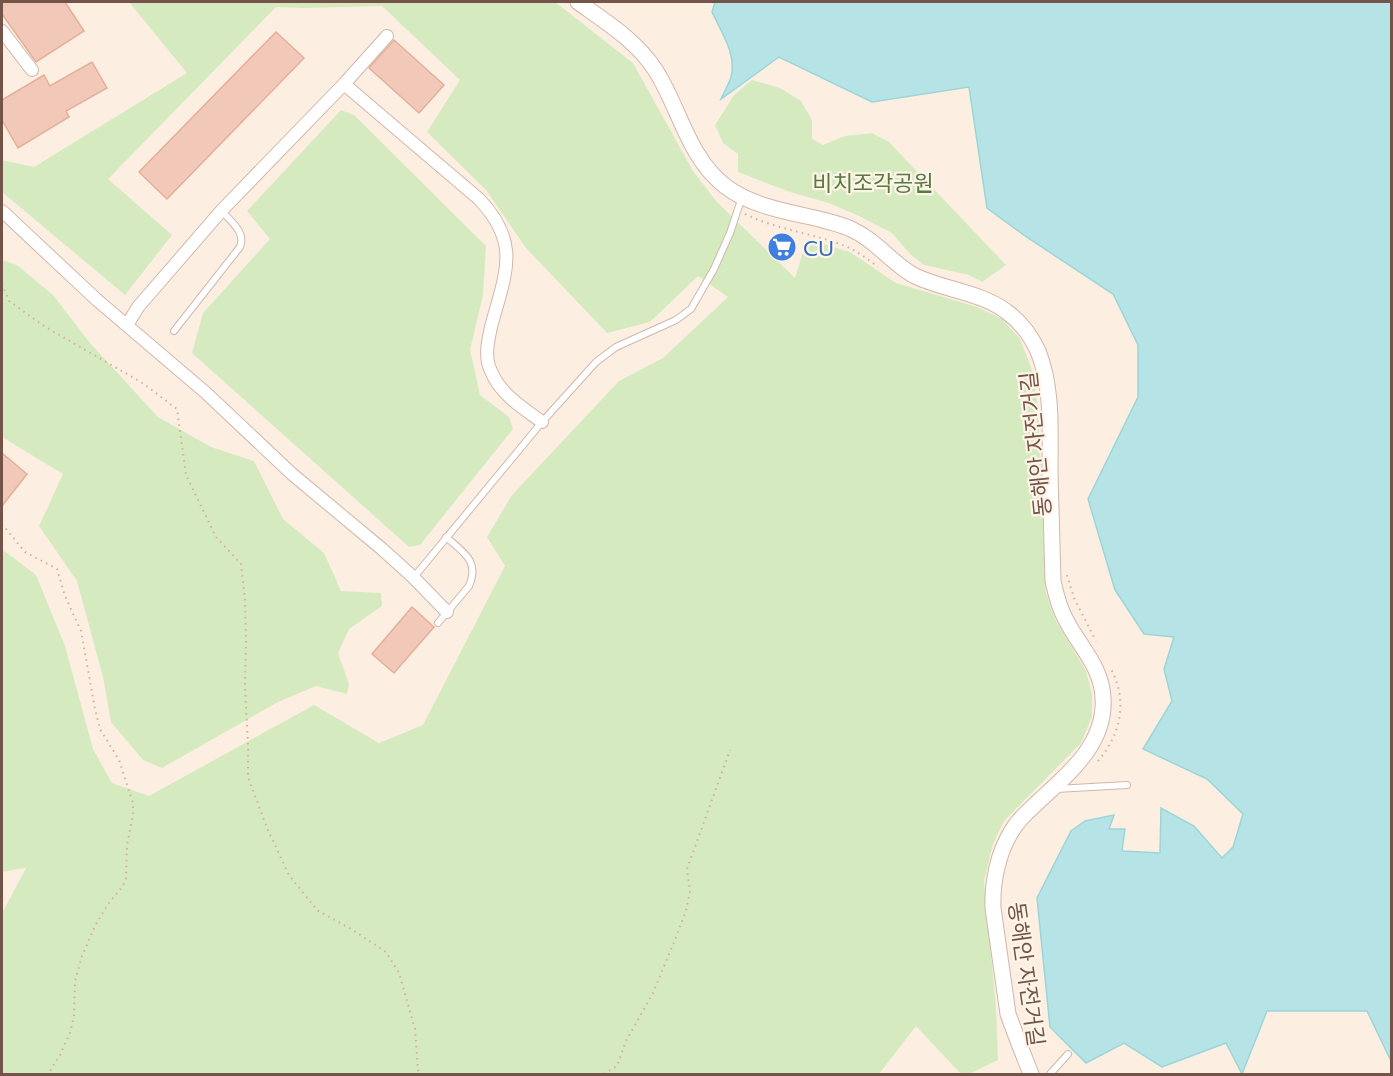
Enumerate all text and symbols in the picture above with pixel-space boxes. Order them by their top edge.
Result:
park label: 비치조각공원 [812,169,934,196]
supermarket icon: CU [766,231,798,263]
place label: CU [803,234,834,261]
street label: 동해안 자전거길 [1014,370,1056,518]
street label: 동해안 자전거길 [1003,900,1051,1048]

